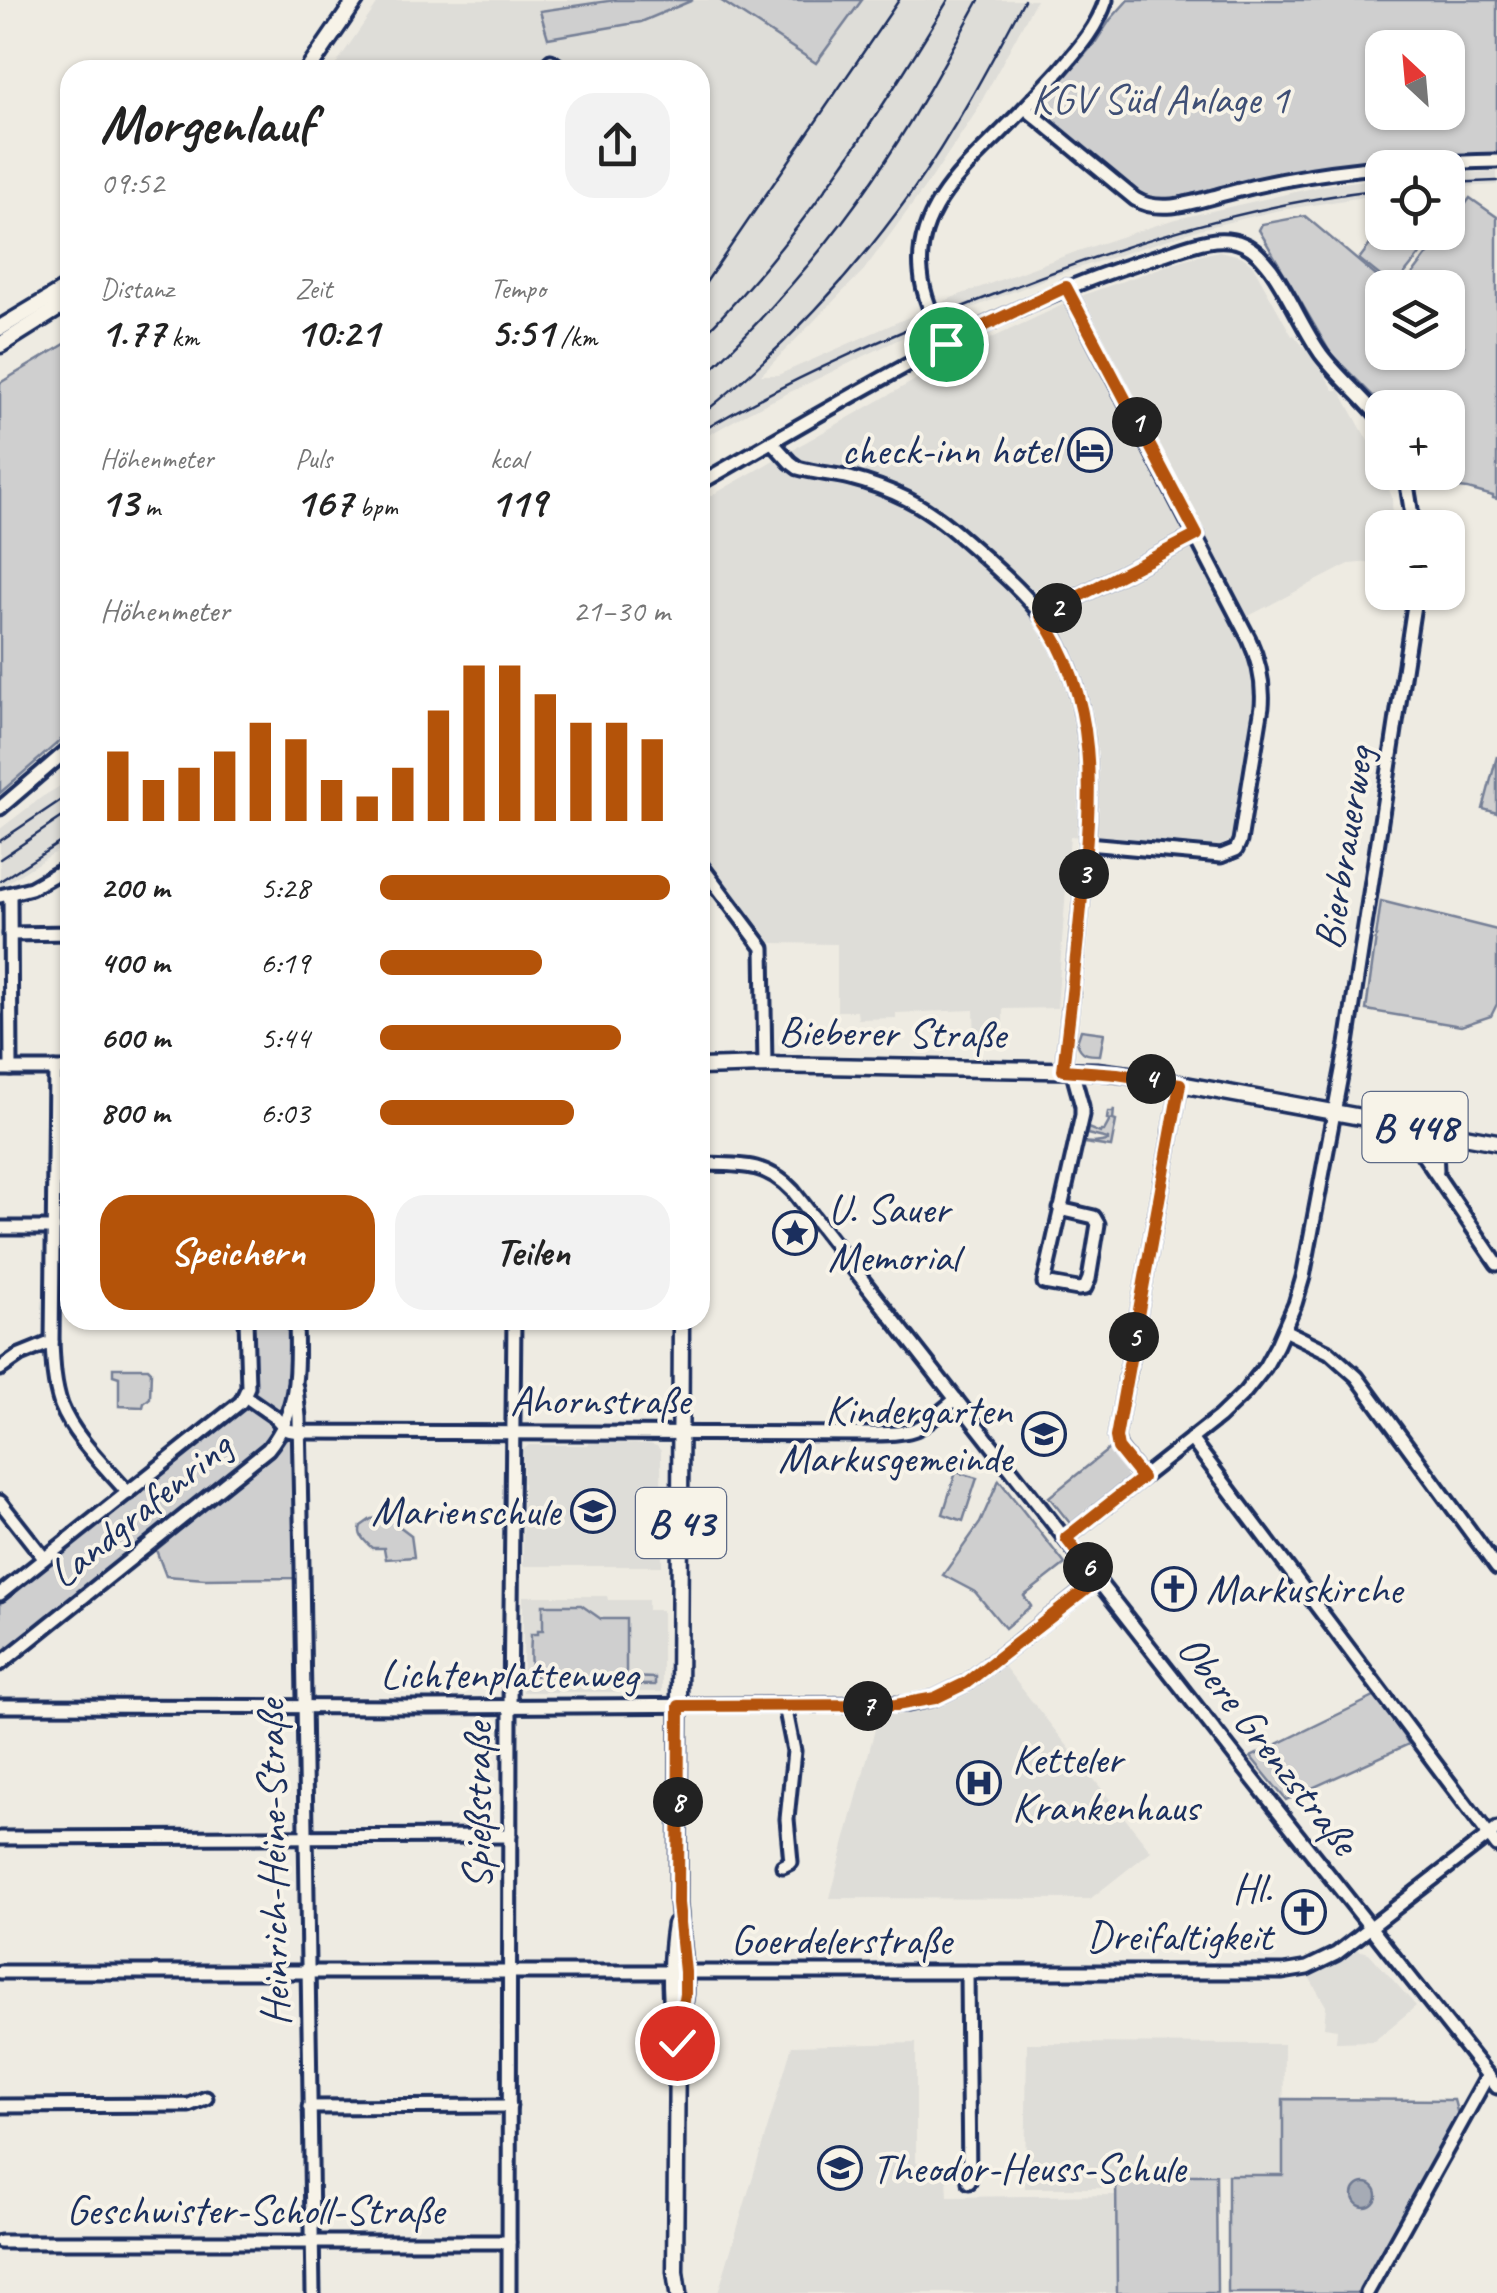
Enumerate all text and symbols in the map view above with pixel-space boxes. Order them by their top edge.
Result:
north arrow [1365,30,1465,130]
map controls [1365,30,1465,610]
park label: KGV Süd Anlage 1 [1031,73,1291,126]
text: Morgenlauf [100,89,313,159]
button: share [565,93,670,198]
button: locate [1365,150,1465,250]
text: 09:52 [100,162,164,203]
button: layers [1365,270,1465,370]
text: Distanz [100,271,173,306]
text: Zeit [295,271,332,306]
text: Tempo [490,271,546,306]
pin [904,302,989,387]
text: 1.77 [100,306,165,359]
text: 10:21 [295,306,379,359]
text: 5:51 [490,306,554,359]
icon: arrive [919,317,974,372]
text: km [165,319,199,354]
text: /km [554,319,597,354]
button: + [1365,390,1465,490]
pin: 1 [1112,397,1162,447]
text: 1 [1131,404,1143,439]
place label: check-inn hotel [841,424,1065,477]
hotel icon: check-inn hotel [1067,427,1113,473]
text: Höhenmeter [100,441,214,476]
text: Puls [295,441,332,476]
text: kcal [490,441,527,476]
text: 13 [100,476,138,529]
text: 167 [295,476,352,529]
text: 119 [490,476,546,529]
text: m [138,489,160,524]
text: bpm [352,489,398,524]
button: − [1365,510,1465,610]
pin: 2 [1032,583,1082,633]
text: Höhenmeter [100,590,230,631]
text: 21–30 m [572,590,670,631]
text: 2 [1051,590,1063,625]
street label: Bierbrauerweg [1302,741,1386,953]
pin: 3 [1059,849,1109,899]
text: 3 [1078,856,1090,891]
text: 200 m [100,867,169,908]
text: 5:28 [260,867,310,908]
text: 400 m [100,942,169,983]
text: 6:19 [260,942,310,983]
street label: Bieberer Straße [778,1005,1009,1062]
text: 600 m [100,1017,170,1058]
text: 5:44 [260,1017,310,1058]
pin: 4 [1126,1054,1176,1104]
text: 4 [1145,1061,1157,1096]
text: 800 m [100,1092,169,1133]
text: 6:03 [260,1092,310,1133]
road number: B 448 [1362,1092,1468,1162]
place label: U. Sauer Memorial [828,1183,966,1284]
button: Speichern [100,1195,375,1310]
button: Teilen [395,1195,670,1310]
place icon: U. Sauer Memorial [772,1210,818,1256]
pin: 5 [1109,1312,1159,1362]
text: 5 [1128,1319,1140,1354]
street label: Ahornstraße [510,1374,693,1427]
place label: Kindergarten Markusgemeinde [778,1384,1014,1485]
school or university icon: Kindergarten Markusgemeinde [1021,1411,1067,1457]
street label: Landgrafenring [38,1419,244,1600]
place label: Marienschule [371,1485,562,1538]
school or university icon: Marienschule [570,1488,616,1534]
road number: B 43 [636,1488,726,1558]
pin: 6 [1063,1542,1113,1592]
text: 6 [1081,1549,1095,1584]
place label: Markuskirche [1206,1563,1405,1616]
church icon: Markuskirche [1151,1566,1197,1612]
street label: Obere Grenzstraße [1166,1624,1373,1868]
street label: Lichtenplattenweg [380,1648,641,1701]
pin: 7 [843,1681,893,1731]
text: 7 [862,1688,874,1723]
street label: Heinrich-Heine-Straße [244,1696,302,2027]
street label: Spießstraße [451,1719,504,1889]
place label: Ketteler Krankenhaus [1012,1733,1203,1834]
hospital icon: Ketteler Krankenhaus [956,1760,1002,1806]
pin: 8 [653,1777,703,1827]
text: 8 [672,1784,684,1819]
place label: Hl. Dreifaltigkeit [1087,1862,1276,1963]
church icon: Hl. Dreifaltigkeit [1281,1889,1327,1935]
street label: Goerdelerstraße [731,1914,955,1967]
pin [635,2001,720,2086]
icon: check [650,2016,705,2071]
place label: Theodor-Heuss-Schule [872,2142,1188,2195]
school or university icon: Theodor-Heuss-Schule [817,2145,863,2191]
street label: Geschwister-Scholl-Straße [66,2184,447,2237]

